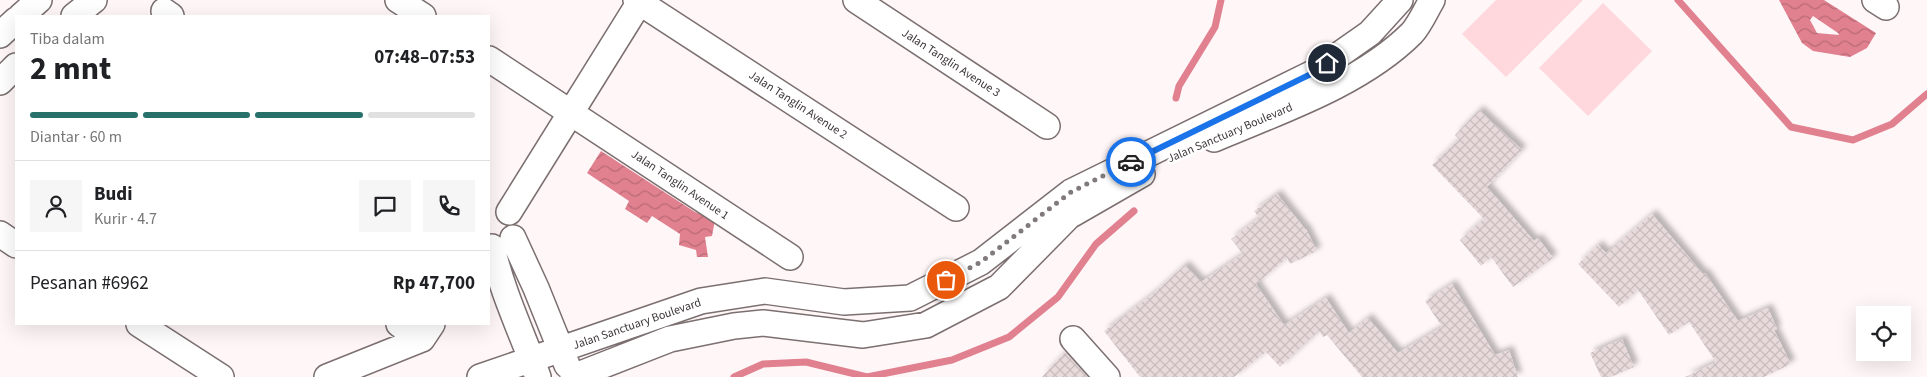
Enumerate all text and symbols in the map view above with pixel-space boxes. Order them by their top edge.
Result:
street label: Jalan Tanglin Avenue 3 [898,25,1004,101]
text: Tiba dalam [30,28,105,50]
pin [1306,42,1348,84]
text: 07:48–07:53 [374,44,475,71]
text: 2 mnt [30,46,111,92]
icon: home [1313,49,1341,77]
street label: Jalan Tanglin Avenue 2 [745,67,851,143]
street label: Jalan Sanctuary Boulevard [1165,99,1295,167]
text: Diantar · 60 m [30,126,122,148]
courier [1106,137,1156,187]
street label: Jalan Tanglin Avenue 1 [628,146,732,224]
icon: car [1117,148,1145,176]
button: person [30,180,82,232]
button: chat [359,180,411,232]
button: phone [423,180,475,232]
text: Budi [94,181,132,208]
text: Kurir · 4.7 [94,208,157,230]
pin [925,259,967,301]
icon: bag [932,266,960,294]
text: Pesanan #6962 [30,270,149,297]
text: Rp 47,700 [393,270,475,297]
street label: Jalan Sanctuary Boulevard [571,294,703,354]
map controls [1856,306,1911,361]
button: locate [1856,306,1911,361]

